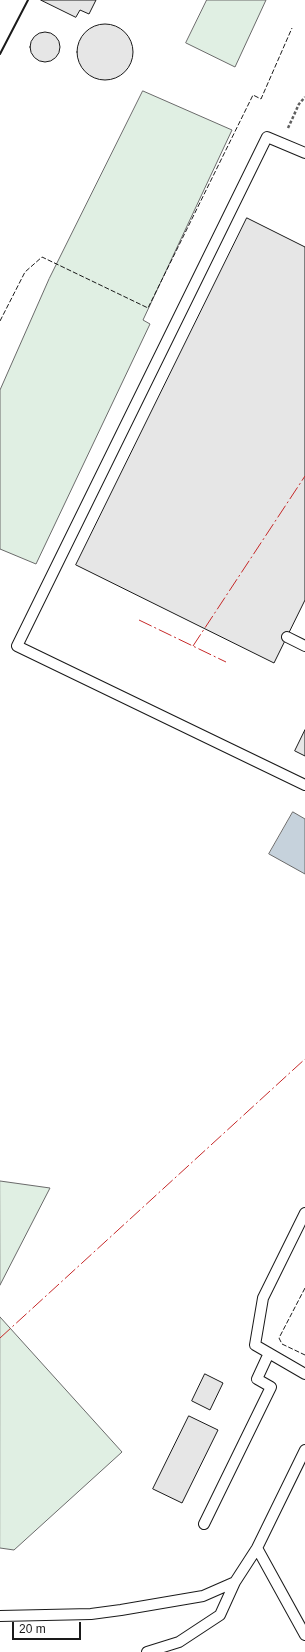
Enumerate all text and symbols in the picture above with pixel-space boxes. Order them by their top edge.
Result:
scale bar [14,1614,83,1640]
text: 20 m [19,1622,46,1636]

